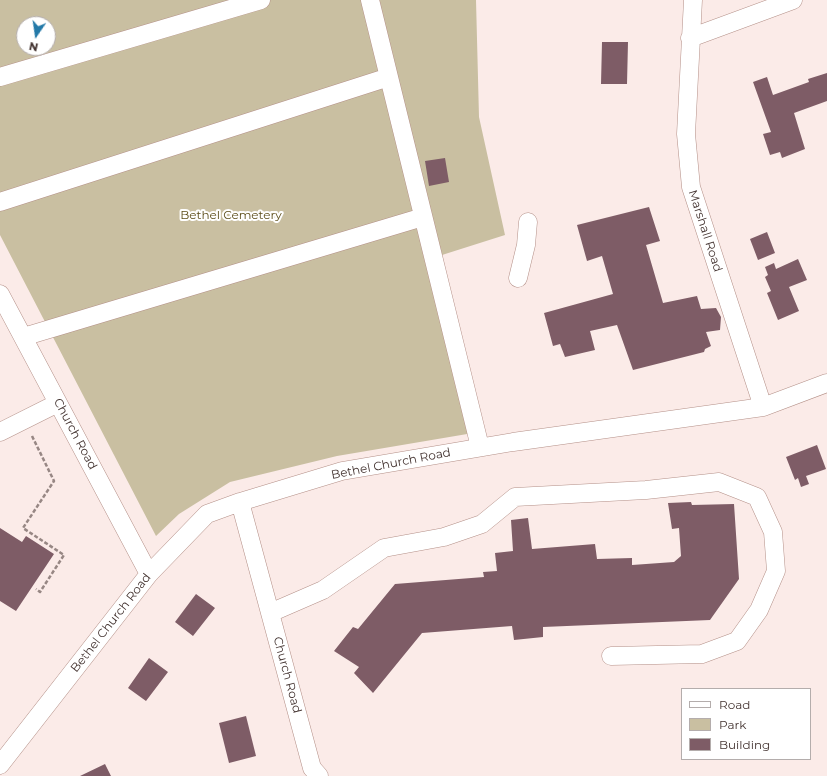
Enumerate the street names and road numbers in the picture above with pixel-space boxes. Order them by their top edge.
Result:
street label: Marshall Road [685,188,725,274]
street label: Church Road [50,396,100,472]
street label: Bethel Church Road [330,445,452,483]
street label: Bethel Church Road [68,571,154,675]
street label: Church Road [270,635,304,715]

